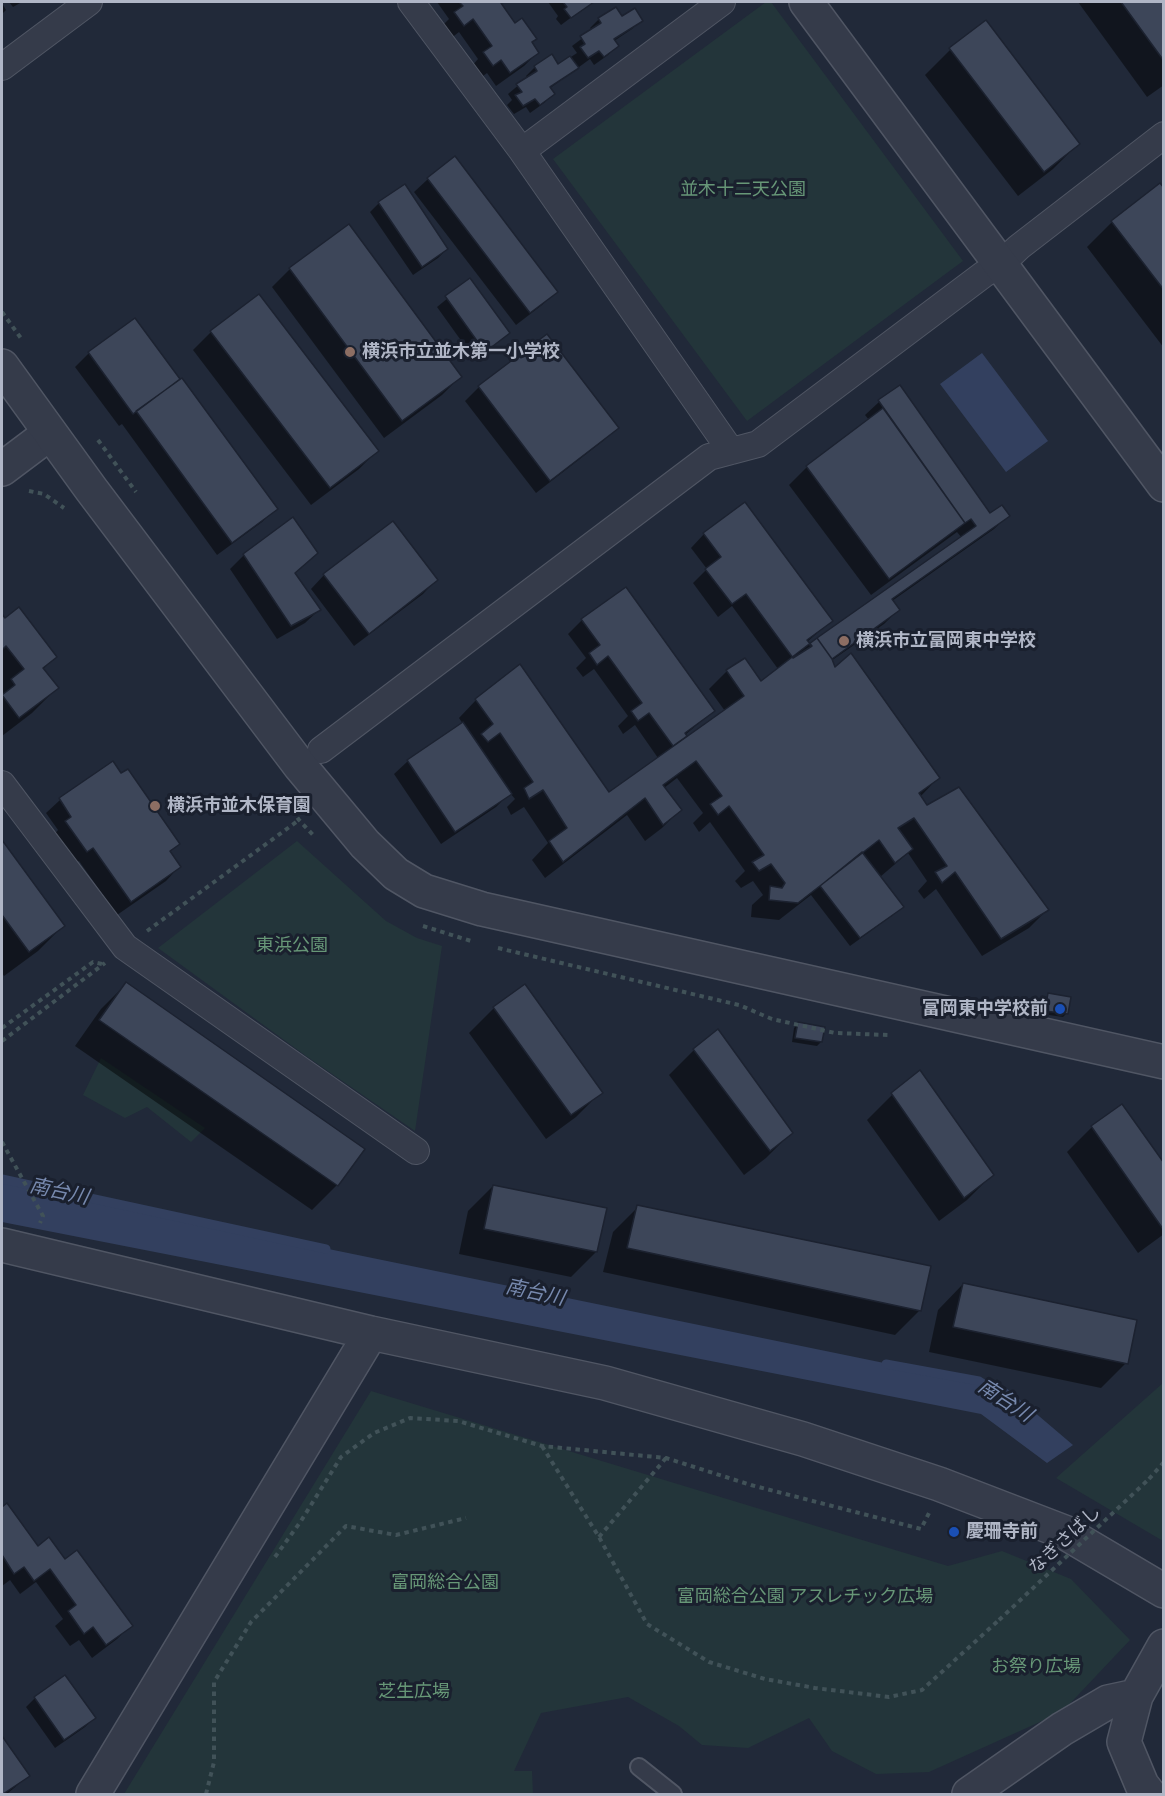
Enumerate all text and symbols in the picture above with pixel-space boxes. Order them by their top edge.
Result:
park label: 並木十二天公園 [680,179,806,201]
place label: 横浜市立並木第一小学校 [362,341,560,363]
marker: 横浜市立並木第一小学校 [343,345,357,359]
place label: 横浜市立富岡東中学校 [856,630,1036,652]
marker: 横浜市立富岡東中学校 [837,634,851,648]
place label: 横浜市並木保育園 [167,795,311,817]
marker: 横浜市並木保育園 [148,799,162,813]
park label: 東浜公園 [256,935,328,957]
place label: 富岡東中学校前 [922,998,1048,1020]
marker: 富岡東中学校前 [1053,1002,1067,1016]
water label: 南台川 [27,1174,91,1210]
water label: 南台川 [503,1275,567,1311]
water label: 南台川 [973,1375,1037,1427]
street label: なぎさばし [1025,1501,1105,1579]
place label: 慶珊寺前 [966,1521,1038,1543]
marker: 慶珊寺前 [947,1525,961,1539]
park label: 富岡総合公園 [391,1572,499,1594]
park label: 富岡総合公園 アスレチック広場 [677,1586,933,1608]
park label: お祭り広場 [991,1656,1081,1678]
park label: 芝生広場 [378,1681,450,1703]

